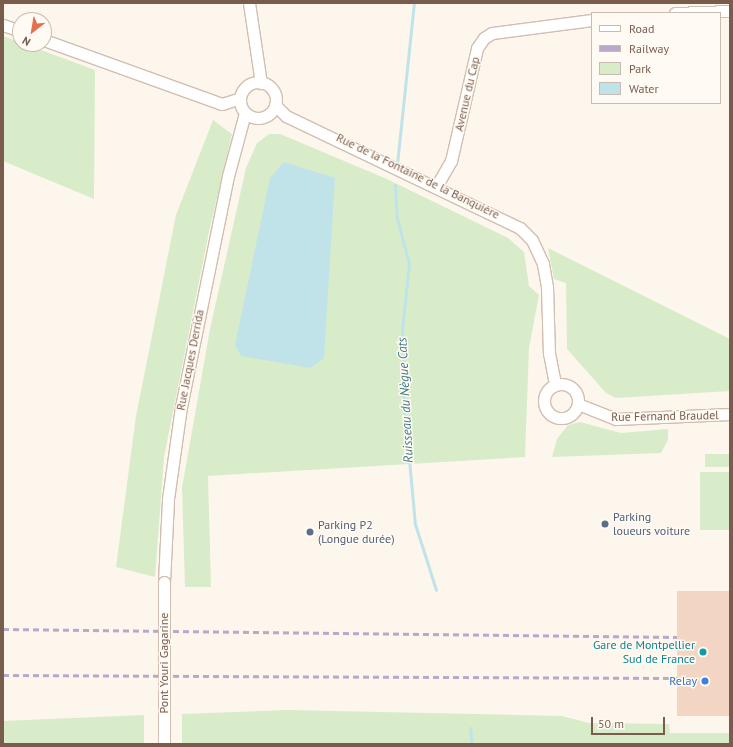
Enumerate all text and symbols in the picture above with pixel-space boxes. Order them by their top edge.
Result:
north arrow [12,12,52,52]
legend [591,12,721,104]
text: Road [629,21,654,36]
text: N [20,34,33,49]
text: Railway [629,41,669,56]
street label: Avenue du Cap [451,55,483,133]
text: Park [629,61,651,76]
text: Water [629,81,659,96]
street label: Rue de la Fontaine de la Banquière [334,130,502,222]
street label: Rue Jacques Derrida [173,308,207,412]
water label: Ruisseau du Nègue Cats [395,337,417,463]
street label: Rue Fernand Braudel [611,408,719,424]
place label: Parking loueurs voiture [613,510,690,538]
place label: Parking P2 (Longue durée) [318,518,394,546]
marker: Parking loueurs voiture [600,519,610,529]
marker: Parking P2 (Longue durée) [305,527,315,537]
street label: Pont Youri Gagarine [157,612,171,714]
place label: Gare de Montpellier Sud de France [593,638,695,666]
marker: Gare de Montpellier Sud de France [698,647,708,657]
place label: Relay [669,674,697,688]
marker: Relay [700,676,710,686]
scale bar [593,709,667,735]
text: 50 m [598,716,624,731]

